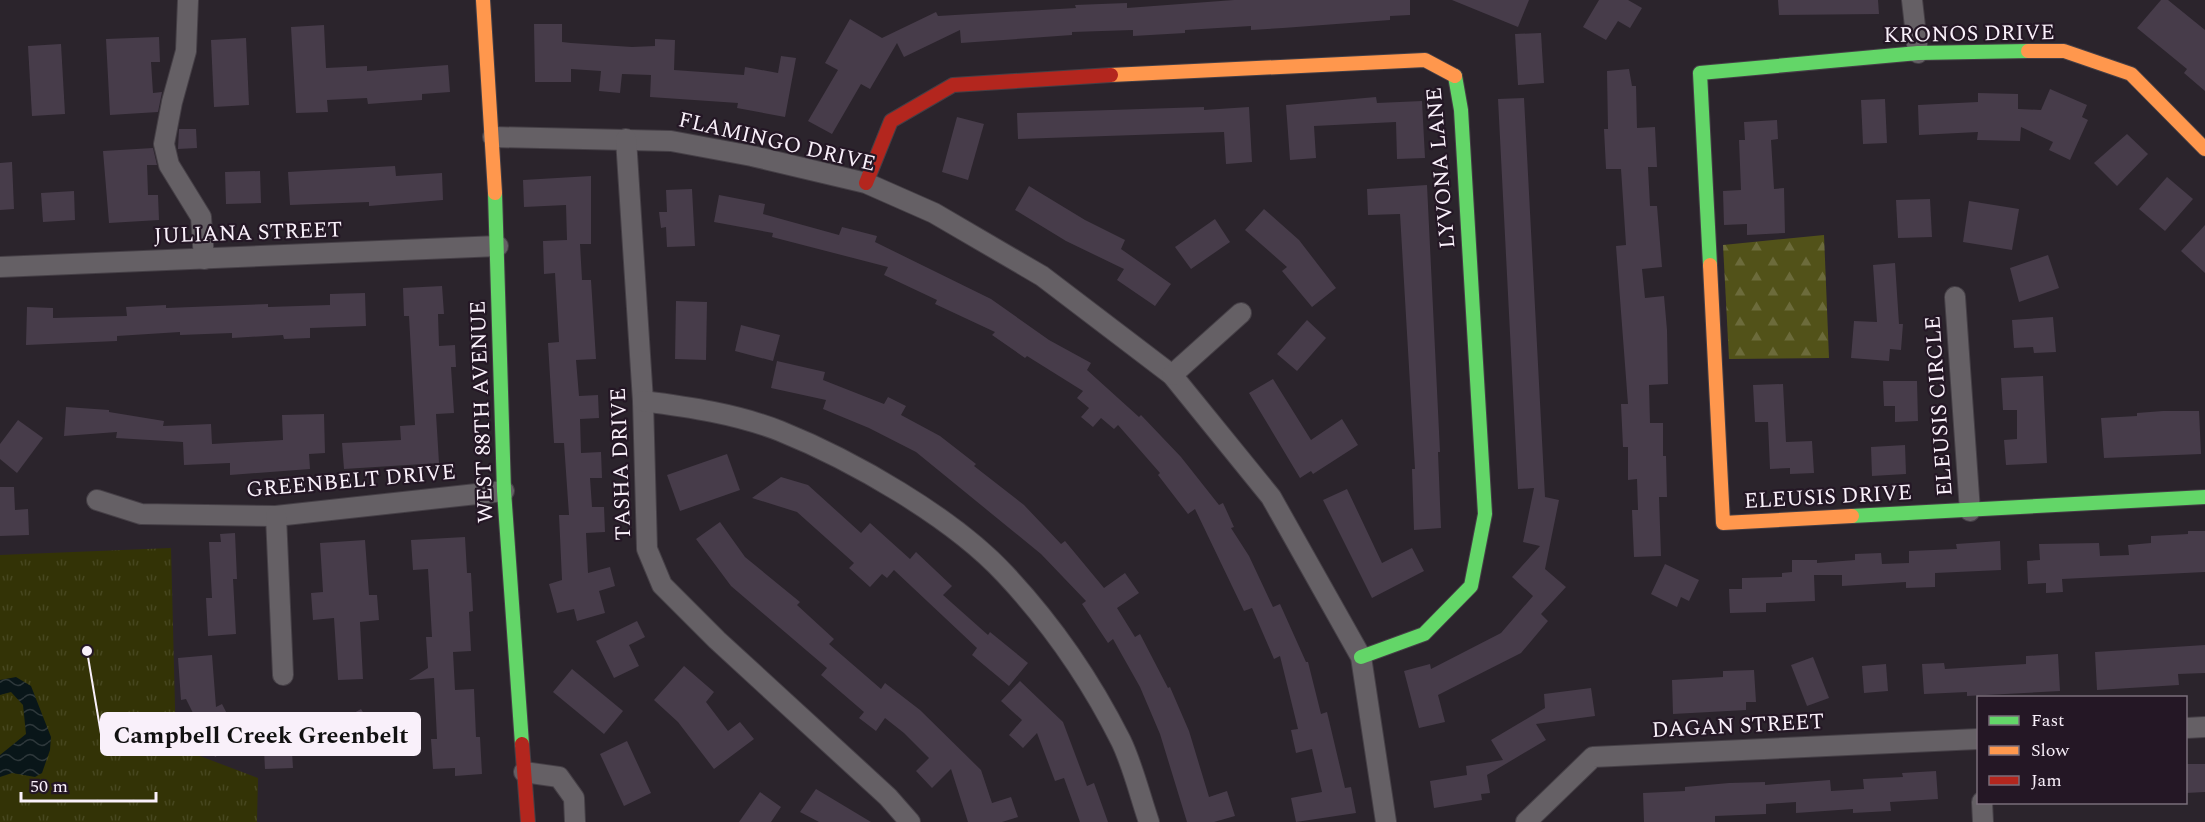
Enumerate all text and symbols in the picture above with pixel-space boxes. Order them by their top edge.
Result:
street label: KRONOS DRIVE [1883,16,2055,52]
street label: LYVONA LANE [1418,86,1464,250]
street label: FLAMINGO DRIVE [675,103,879,181]
street label: JULIANA STREET [153,213,343,253]
street label: WEST 88TH AVENUE [462,300,502,524]
street label: ELEUSIS CIRCLE [1916,315,1962,497]
street label: TASHA DRIVE [602,387,640,541]
street label: GREENBELT DRIVE [245,455,457,507]
street label: ELEUSIS DRIVE [1743,476,1913,518]
legend [1977,696,2187,804]
street label: DAGAN STREET [1651,705,1825,747]
text: Fast [2031,707,2064,734]
callout: Campbell Creek Greenbelt [101,713,420,755]
text: Campbell Creek Greenbelt [113,718,409,754]
text: Slow [2031,737,2070,764]
scale bar [21,765,156,803]
text: Jam [2031,767,2062,794]
text: 50 m [30,773,68,800]

